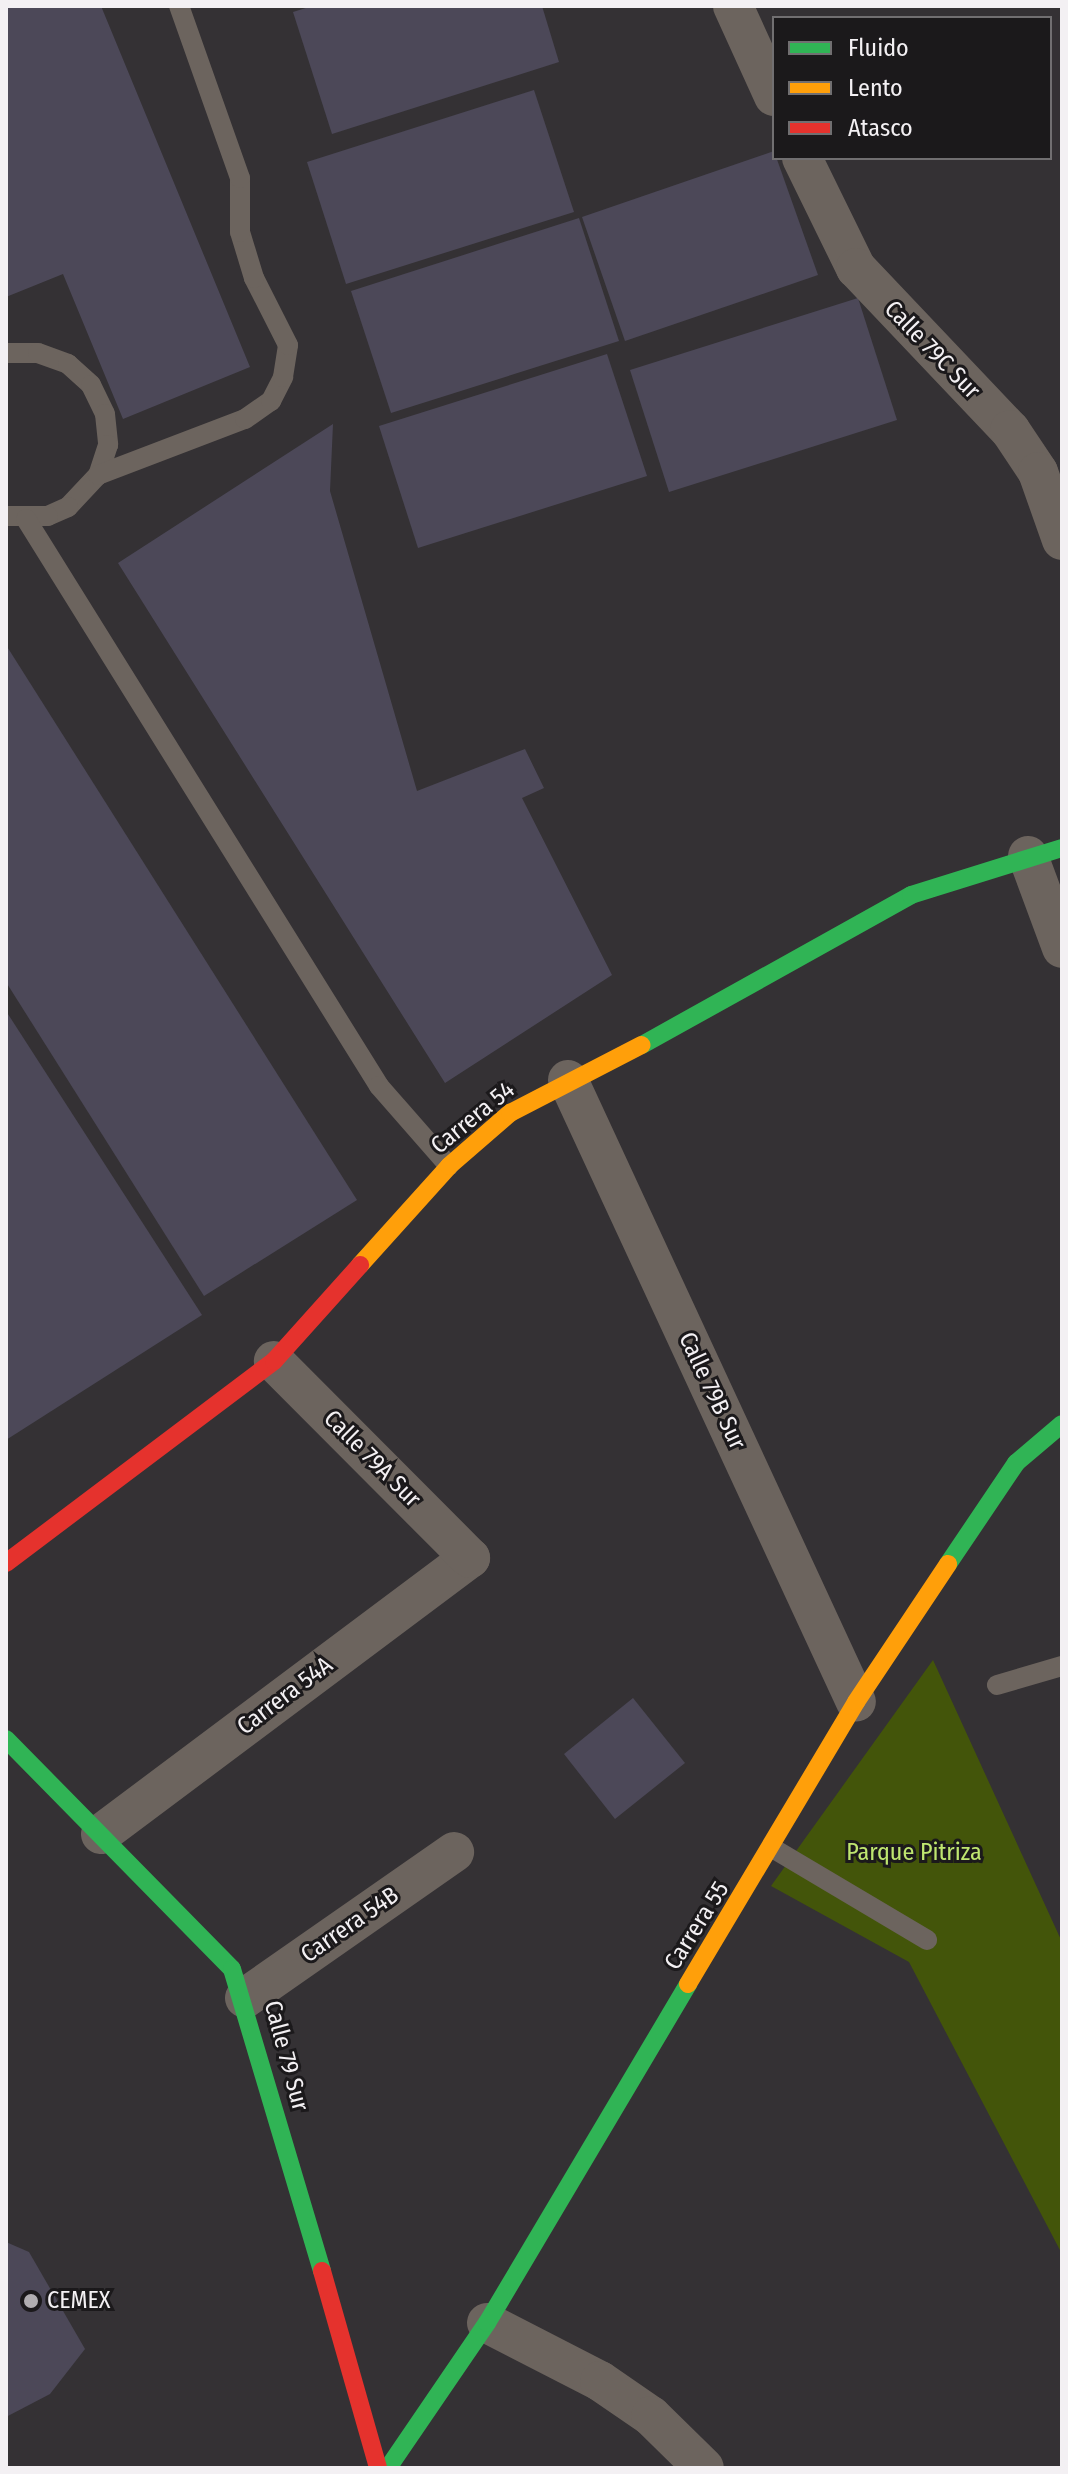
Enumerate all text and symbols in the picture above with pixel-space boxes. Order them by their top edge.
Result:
legend [772,16,1052,160]
text: Fluido [848,34,909,62]
text: Lento [848,74,903,102]
text: Atasco [848,114,913,142]
street label: Calle 79C Sur [878,295,986,405]
street label: Carrera 54 [425,1076,521,1160]
street label: Calle 79B Sur [672,1328,752,1454]
street label: Calle 79A Sur [317,1404,427,1514]
street label: Carrera 54A [232,1651,338,1741]
park label: Parque Pitriza [846,1839,982,1867]
street label: Carrera 55 [659,1877,735,1975]
street label: Carrera 54B [296,1881,404,1969]
street label: Calle 79 Sur [257,1998,315,2114]
place label: CEMEX [47,2287,110,2315]
marker: CEMEX [22,2292,40,2310]

